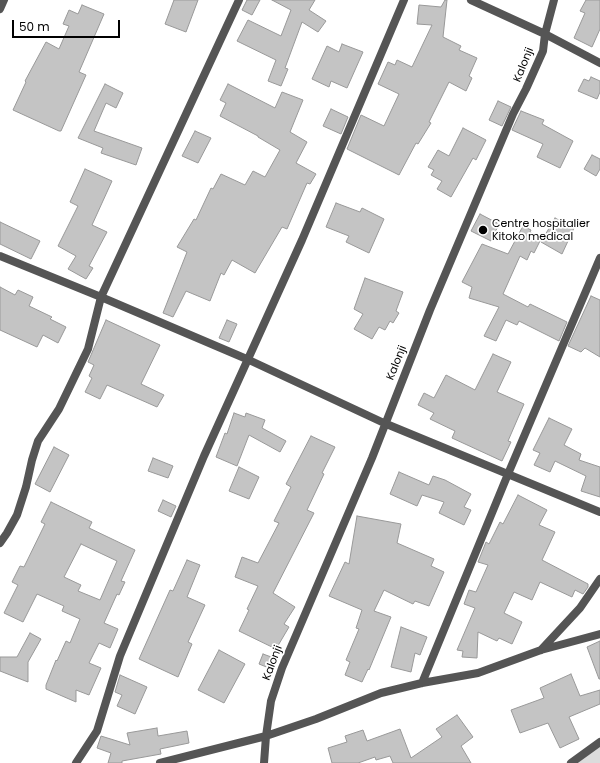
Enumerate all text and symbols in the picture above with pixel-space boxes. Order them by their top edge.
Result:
scale bar [14,12,122,38]
text: 50 m [19,18,50,35]
street label: Kalonji [511,46,537,84]
place label: Centre hospitalier Kitoko medical [492,217,590,243]
marker: Centre hospitalier Kitoko medical [477,224,489,236]
street label: Kalonji [384,344,410,382]
street label: Kalonji [260,644,286,682]

